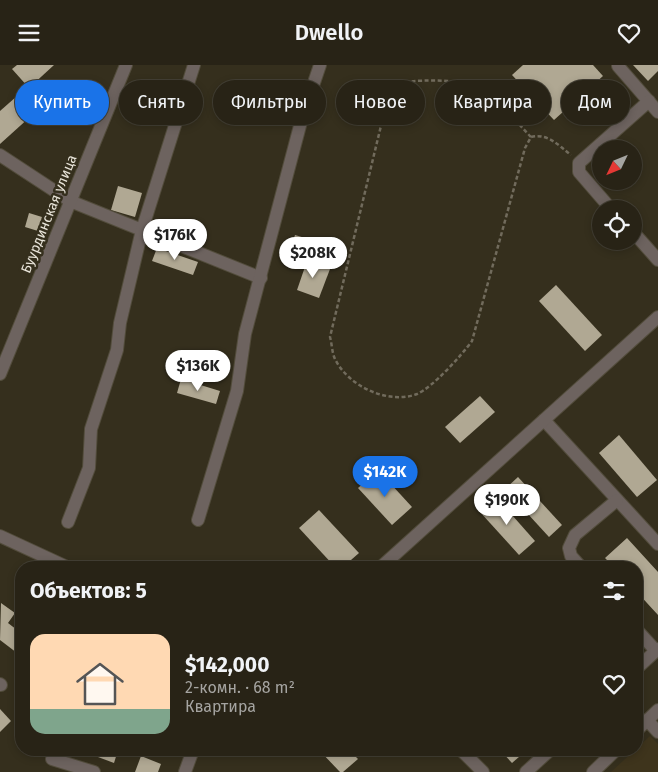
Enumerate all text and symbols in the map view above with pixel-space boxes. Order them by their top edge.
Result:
icon: menu [15,19,43,47]
text: Dwello [295,19,363,46]
icon: heart [615,19,643,47]
chip: Купить [15,80,109,125]
chip: Снять [119,80,203,125]
chip: Фильтры [213,80,326,125]
chip: Новое [336,80,425,125]
chip: Квартира [435,80,551,125]
chip: Дом [561,80,630,125]
north arrow [592,140,642,190]
map controls [592,140,642,250]
street label: Буурдинская улица [17,152,81,276]
button: locate [592,200,642,250]
pin: $176K [140,219,210,261]
text: $176K [154,225,196,244]
pin: $208K [278,237,348,279]
text: $208K [290,243,336,262]
pin: $136K [163,349,233,392]
text: $136K [176,356,220,375]
pin: $142K [350,455,420,498]
text: $142K [364,462,406,481]
pin: $190K [472,483,542,526]
text: $190K [485,490,529,509]
icon: filters [600,577,628,605]
text: Объектов: 5 [30,578,147,604]
text: $142,000 [185,652,269,678]
icon: home [70,654,130,714]
icon: heart [600,670,628,698]
text: 2-комн. · 68 m² [185,678,295,697]
text: Квартира [185,697,256,716]

